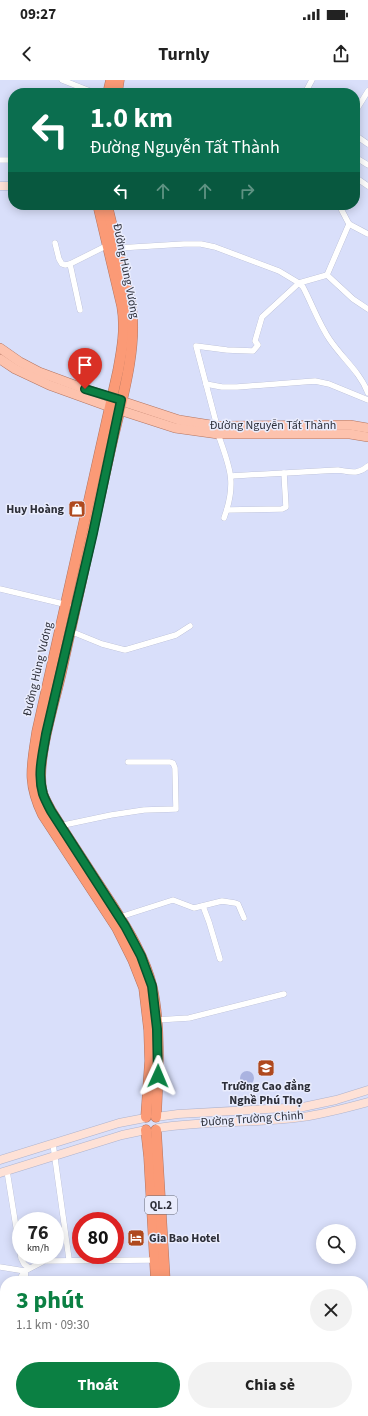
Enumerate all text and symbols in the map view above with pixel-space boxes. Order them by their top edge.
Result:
text: 09:27 [20,4,56,25]
text: Turnly [158,42,210,67]
icon: back [16,43,38,65]
icon: share [330,43,352,65]
text: 1.0 km [90,98,173,138]
icon: left [24,104,76,156]
text: Đường Nguyễn Tất Thành [90,135,280,160]
icon: left [110,180,132,202]
icon: ahead [152,180,174,202]
icon: ahead [194,180,216,202]
icon: right [236,180,258,202]
street label: Đường Hùng Vương [108,222,144,320]
pin [68,348,102,389]
icon: arrive [74,354,96,376]
street label: Đường Nguyễn Tất Thành [210,417,336,434]
shop icon: Huy Hoàng [67,499,87,519]
place label: Huy Hoàng [6,501,65,518]
street label: Đường Hùng Vương [19,620,57,718]
position arrow [137,1055,179,1097]
school or university icon: Trường Cao đẳng Nghề Phú Thọ [256,1058,276,1078]
place label: Trường Cao đẳng Nghề Phú Thọ [222,1078,311,1109]
street label: Đường Trường Chinh [200,1107,304,1131]
road number: QL.2 [145,1196,177,1214]
speed limit sign: 80 [72,1212,124,1264]
text: 76 [27,1219,49,1247]
map controls [316,1224,356,1264]
button: search [316,1224,356,1264]
hotel icon: Gia Bao Hotel [126,1228,146,1248]
place label: Gia Bao Hotel [149,1230,220,1247]
text: km/h [27,1241,49,1255]
text: 3 phút [16,1283,84,1318]
button: close [310,1289,352,1331]
text: 1.1 km · 09:30 [16,1316,90,1334]
button: Thoát [16,1362,180,1408]
button: Chia sẻ [188,1362,352,1408]

